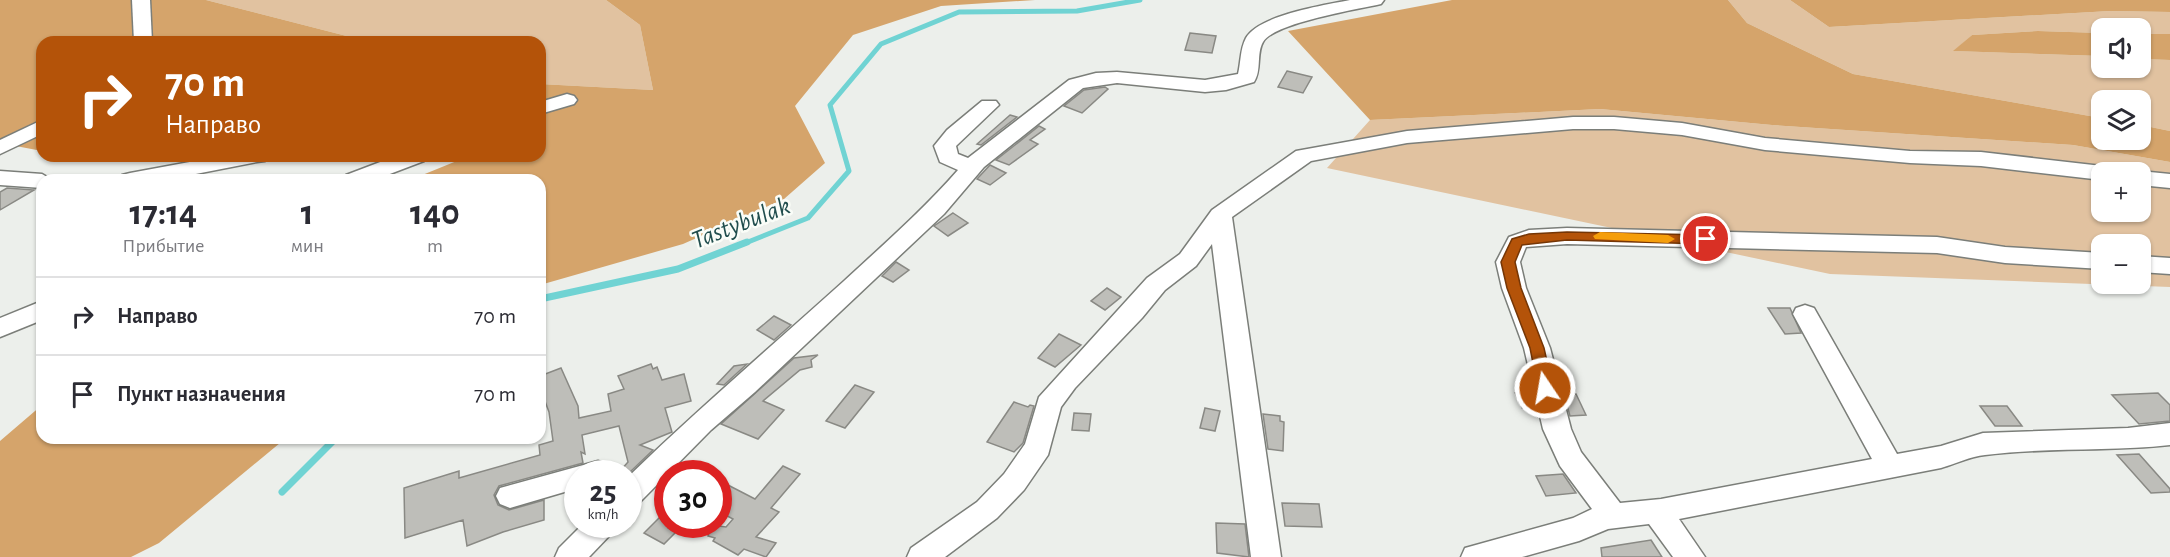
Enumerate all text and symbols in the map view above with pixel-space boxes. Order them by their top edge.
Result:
map controls [2091,18,2151,294]
button: sound [2091,18,2151,78]
icon: right [66,60,144,138]
text: 70 m [165,62,245,104]
button: layers [2091,90,2151,150]
text: Направо [165,111,261,138]
button: + [2091,162,2151,222]
water label: Tastybulak [688,192,794,254]
text: 17:14 [129,195,197,231]
text: 1 [301,195,314,231]
text: 140 [410,195,460,231]
pin [1680,213,1731,264]
icon: arrive [1689,222,1722,255]
button: − [2091,234,2151,294]
text: Прибытие [122,236,205,256]
text: мин [291,236,324,256]
text: m [427,236,443,256]
icon: right [66,300,99,333]
text: Направо [117,305,198,327]
text: 70 m [474,305,516,327]
position arrow [1513,356,1577,420]
icon: arrive [66,378,99,411]
text: Пункт назначения [117,383,286,405]
text: 70 m [474,383,516,405]
speed limit sign: 30 [654,460,732,538]
text: 25 [589,477,617,507]
text: km/h [588,507,618,522]

